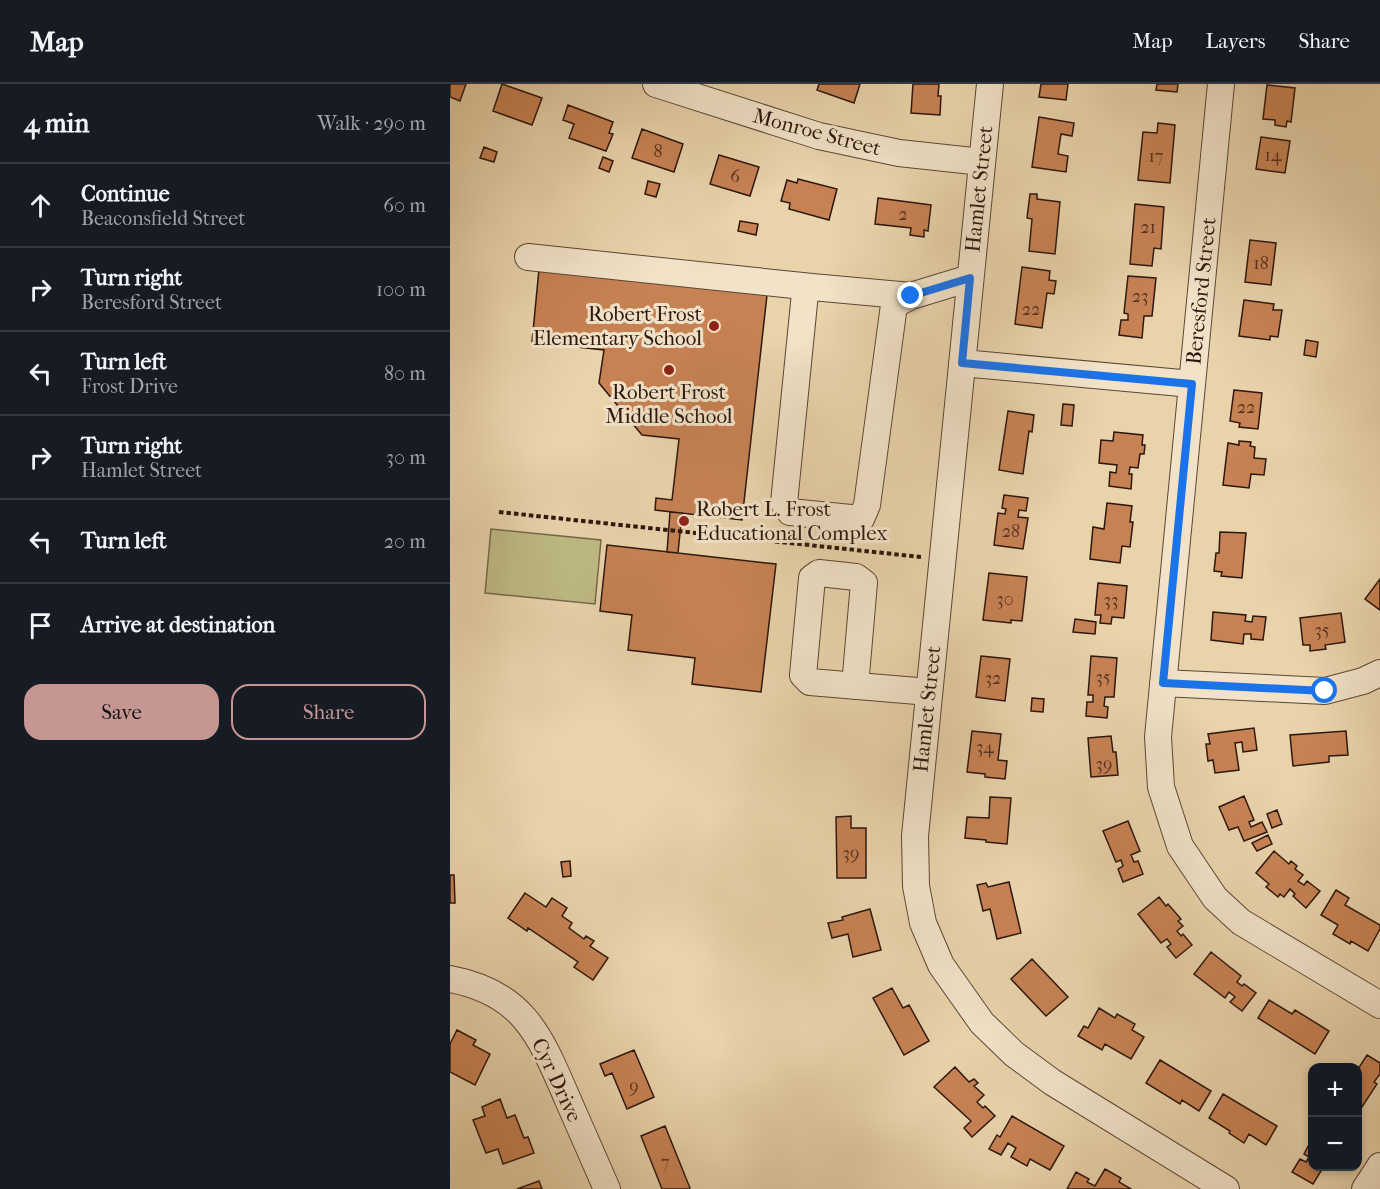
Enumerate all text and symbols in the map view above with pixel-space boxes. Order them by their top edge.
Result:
text: Map [30,25,84,58]
text: Map [1132,29,1173,53]
text: Layers [1206,29,1265,53]
text: Share [1298,29,1350,53]
street label: Monroe Street [750,103,884,161]
text: 4 min [24,108,89,139]
text: Walk · 290 m [317,112,426,135]
street label: Hamlet Street [960,124,998,254]
house number: 8 [653,141,663,162]
house number: 14 [1264,145,1282,166]
house number: 17 [1148,146,1164,167]
house number: 6 [730,166,740,187]
text: Continue [81,181,170,207]
icon: ahead [24,189,57,222]
text: 60 m [383,194,426,217]
house number: 2 [898,204,908,225]
text: Beaconsfield Street [81,207,245,230]
street label: Beresford Street [1181,216,1221,366]
house number: 21 [1140,217,1156,238]
house number: 18 [1253,253,1269,274]
text: Turn right [81,265,182,291]
icon: right [24,273,57,306]
text: 100 m [376,278,426,301]
route end [897,282,923,308]
house number: 23 [1132,286,1148,307]
text: Beresford Street [81,291,222,314]
house number: 22 [1022,299,1040,320]
place label: Robert Frost Elementary School [533,302,702,350]
marker: Robert Frost Elementary School [707,319,721,333]
text: Turn left [81,349,167,375]
icon: left [24,357,57,390]
text: 80 m [384,362,426,385]
marker: Robert Frost Middle School [662,363,676,377]
text: Frost Drive [81,375,178,398]
place label: Robert Frost Middle School [605,380,733,428]
house number: 22 [1237,397,1255,418]
text: Turn right [81,433,182,459]
icon: right [24,441,57,474]
text: 30 m [386,446,426,469]
text: Hamlet Street [81,459,202,482]
place label: Robert L. Frost Educational Complex [696,497,887,545]
marker: Robert L. Frost Educational Complex [677,514,691,528]
house number: 28 [1002,521,1020,542]
icon: left [24,525,57,558]
text: Turn left [81,528,167,554]
text: 20 m [384,530,426,553]
house number: 30 [996,589,1014,610]
house number: 33 [1104,590,1118,611]
icon: arrive [24,609,57,642]
text: Arrive at destination [81,612,275,638]
house number: 35 [1314,620,1330,641]
street label: Hamlet Street [908,644,946,774]
house number: 35 [1095,667,1111,688]
house number: 32 [985,668,1001,689]
route start [1311,677,1337,703]
button: Save [24,684,219,740]
button: Share [231,684,426,740]
house number: 34 [976,737,994,758]
house number: 39 [1096,754,1112,775]
house number: 39 [843,843,859,864]
street label: Cyr Drive [527,1034,587,1126]
map controls [1308,1063,1362,1171]
button: + [1308,1063,1362,1117]
house number: 9 [629,1076,639,1097]
button: − [1308,1117,1362,1171]
house number: 7 [661,1152,670,1173]

